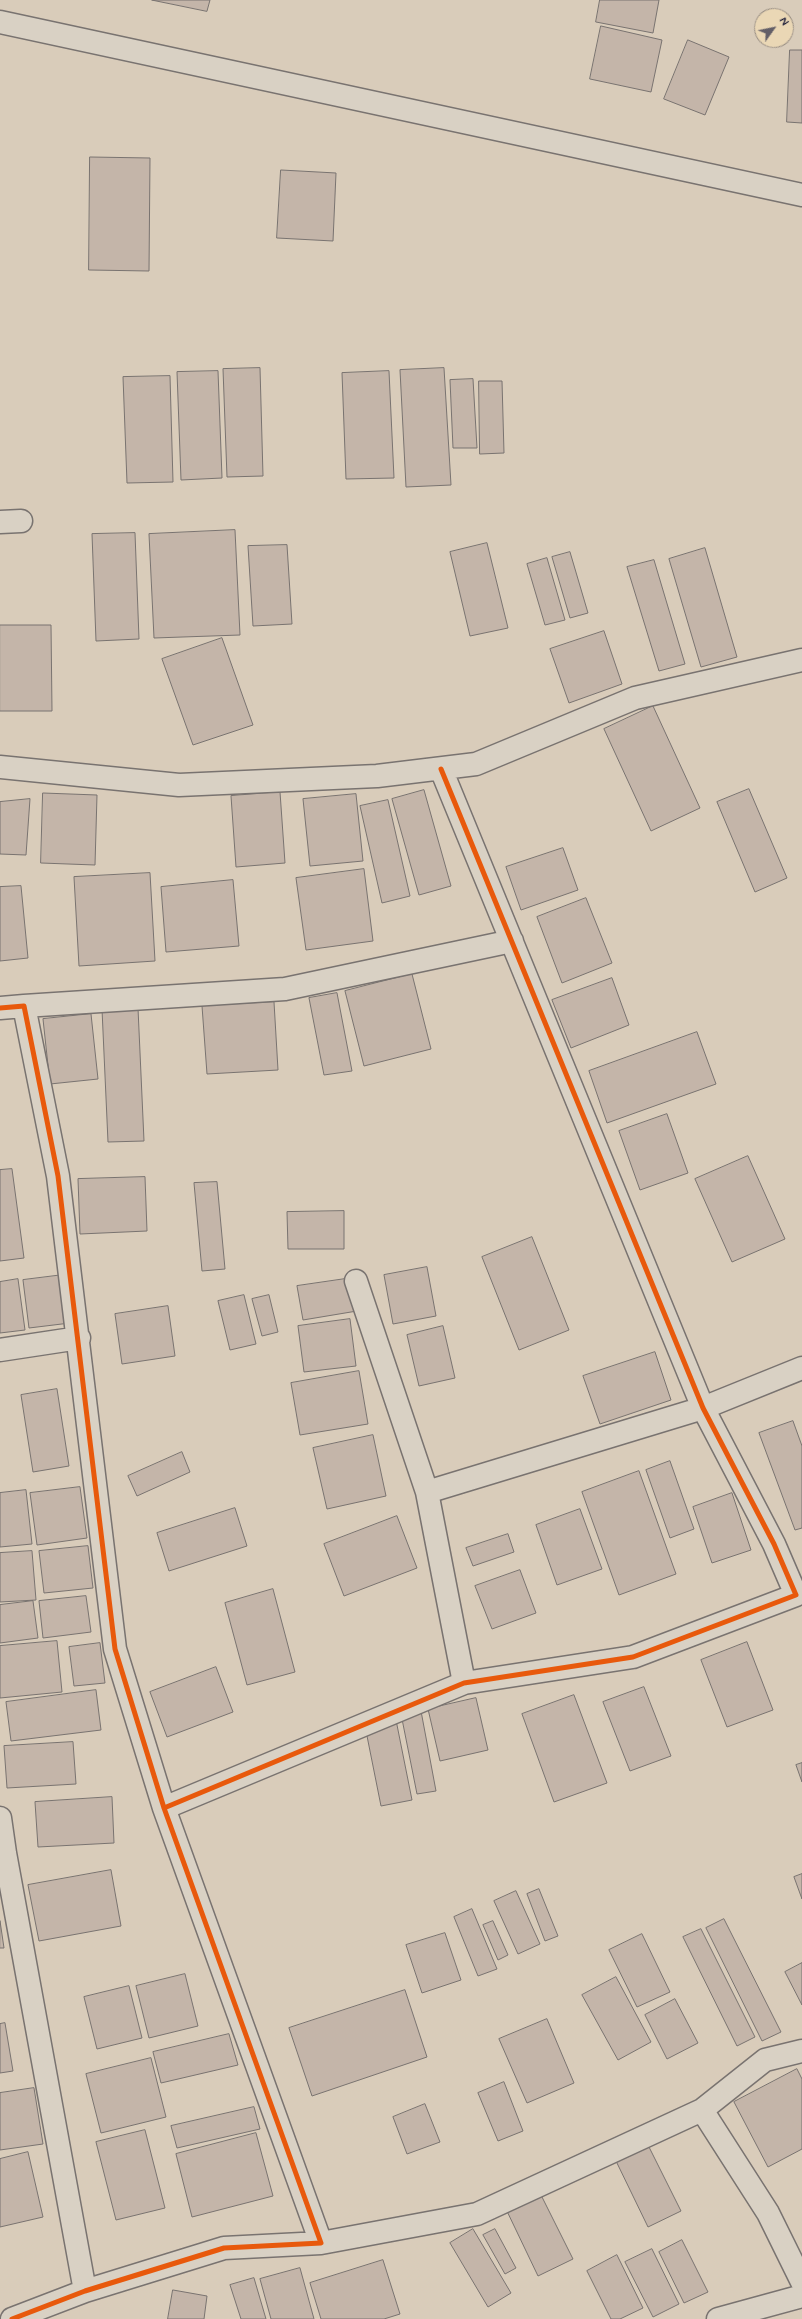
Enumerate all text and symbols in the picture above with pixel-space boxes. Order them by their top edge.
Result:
north arrow [754,8,794,48]
text: N [775,15,791,29]

